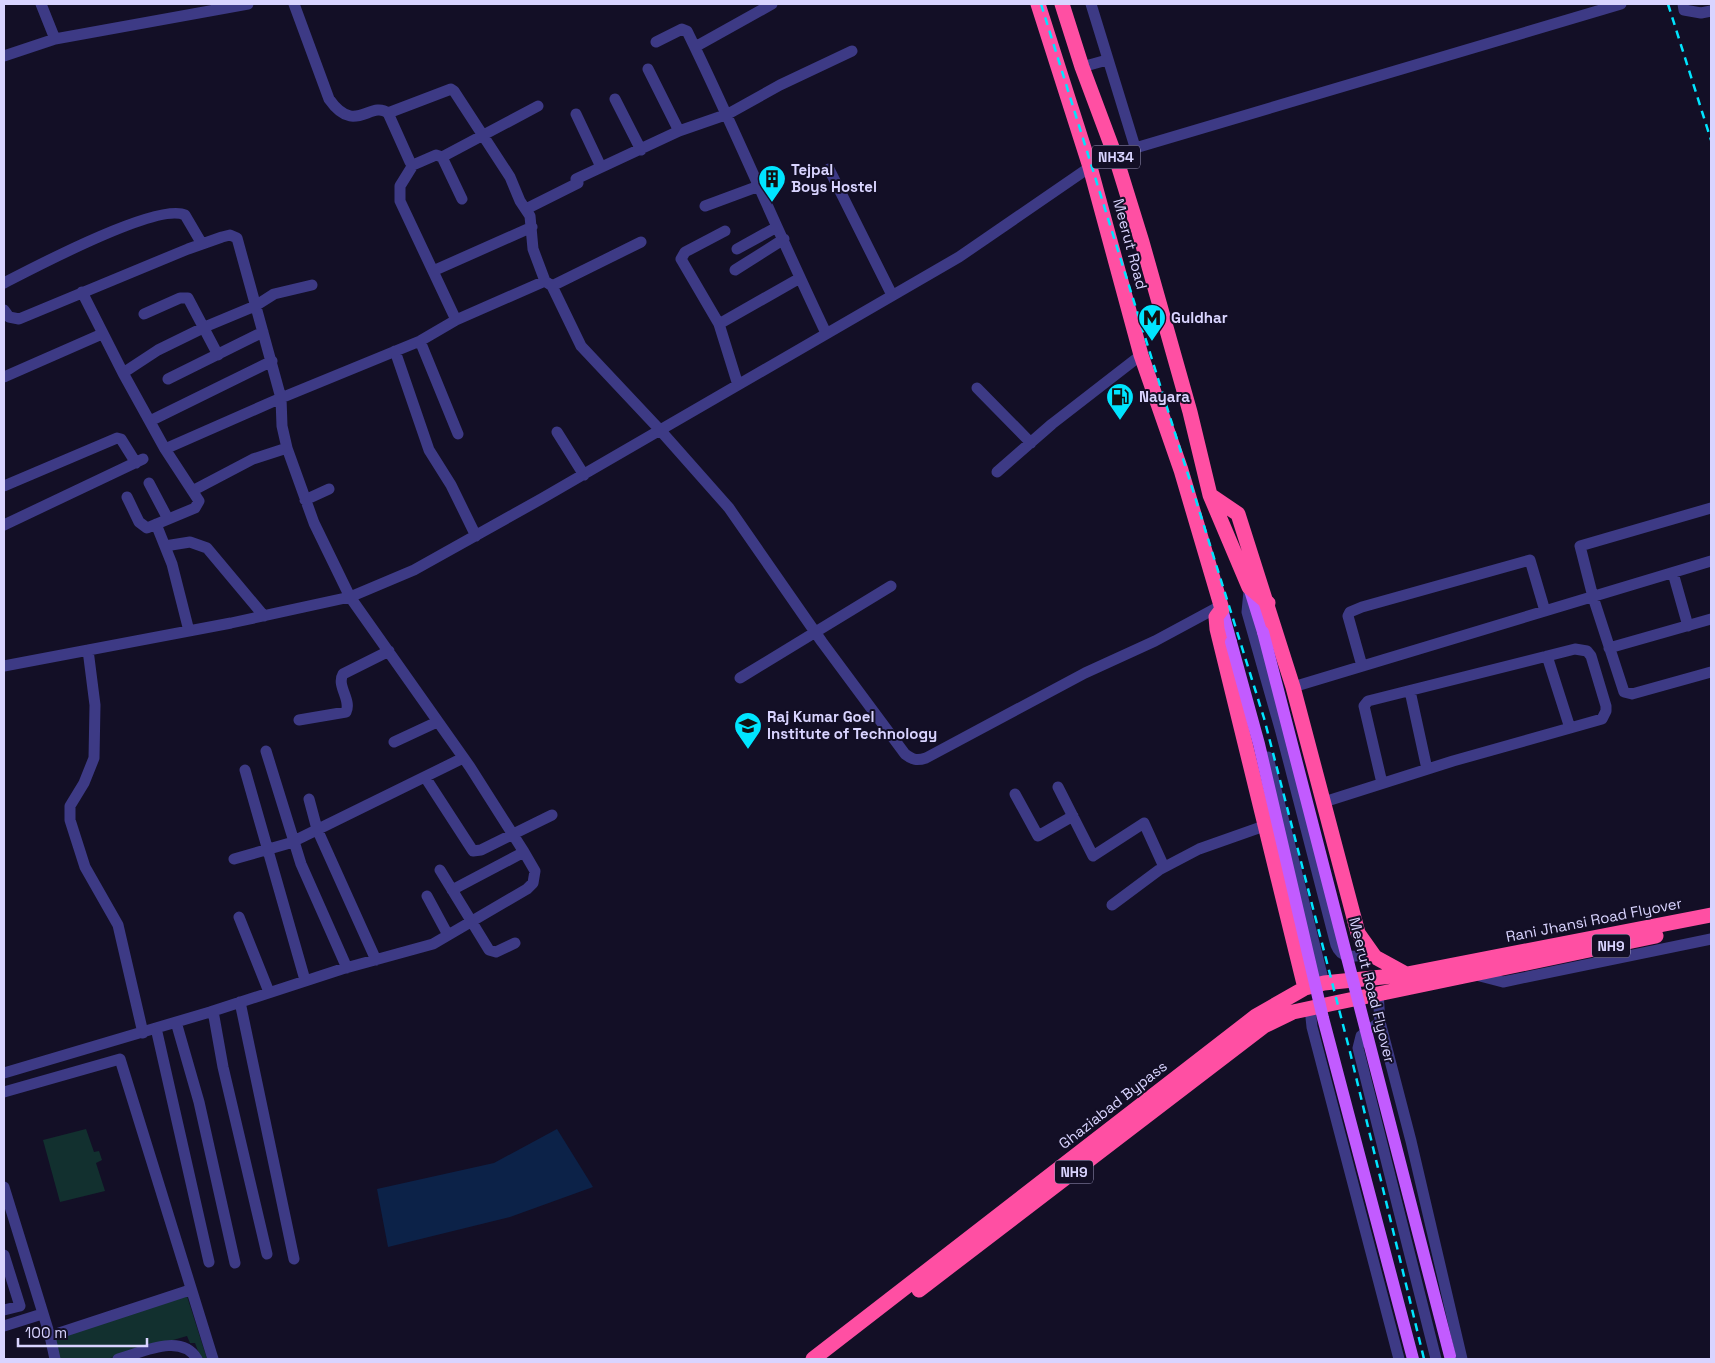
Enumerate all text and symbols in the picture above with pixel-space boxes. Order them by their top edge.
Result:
road number: NH34 [1092,146,1140,168]
place label: Tejpal Boys Hostel [791,160,877,196]
building icon: Tejpal Boys Hostel [757,164,787,203]
street label: Meerut Road [1109,196,1152,291]
metro station icon: Guldhar [1137,303,1167,342]
place label: Guldhar [1171,308,1228,327]
fuel station icon: Nayara [1105,382,1135,421]
place label: Nayara [1139,387,1190,406]
place label: Raj Kumar Goel Institute of Technology [767,707,937,743]
school or university icon: Raj Kumar Goel Institute of Technology [733,711,763,750]
street label: Rani Jhansi Road Flyover [1504,893,1684,946]
street label: Meerut Road Flyover [1345,915,1400,1065]
road number: NH9 [1592,934,1630,958]
street label: Ghaziabad Bypass [1055,1056,1171,1153]
road number: NH9 [1055,1160,1093,1184]
scale bar [18,1316,146,1348]
text: 100 m [25,1323,67,1342]

